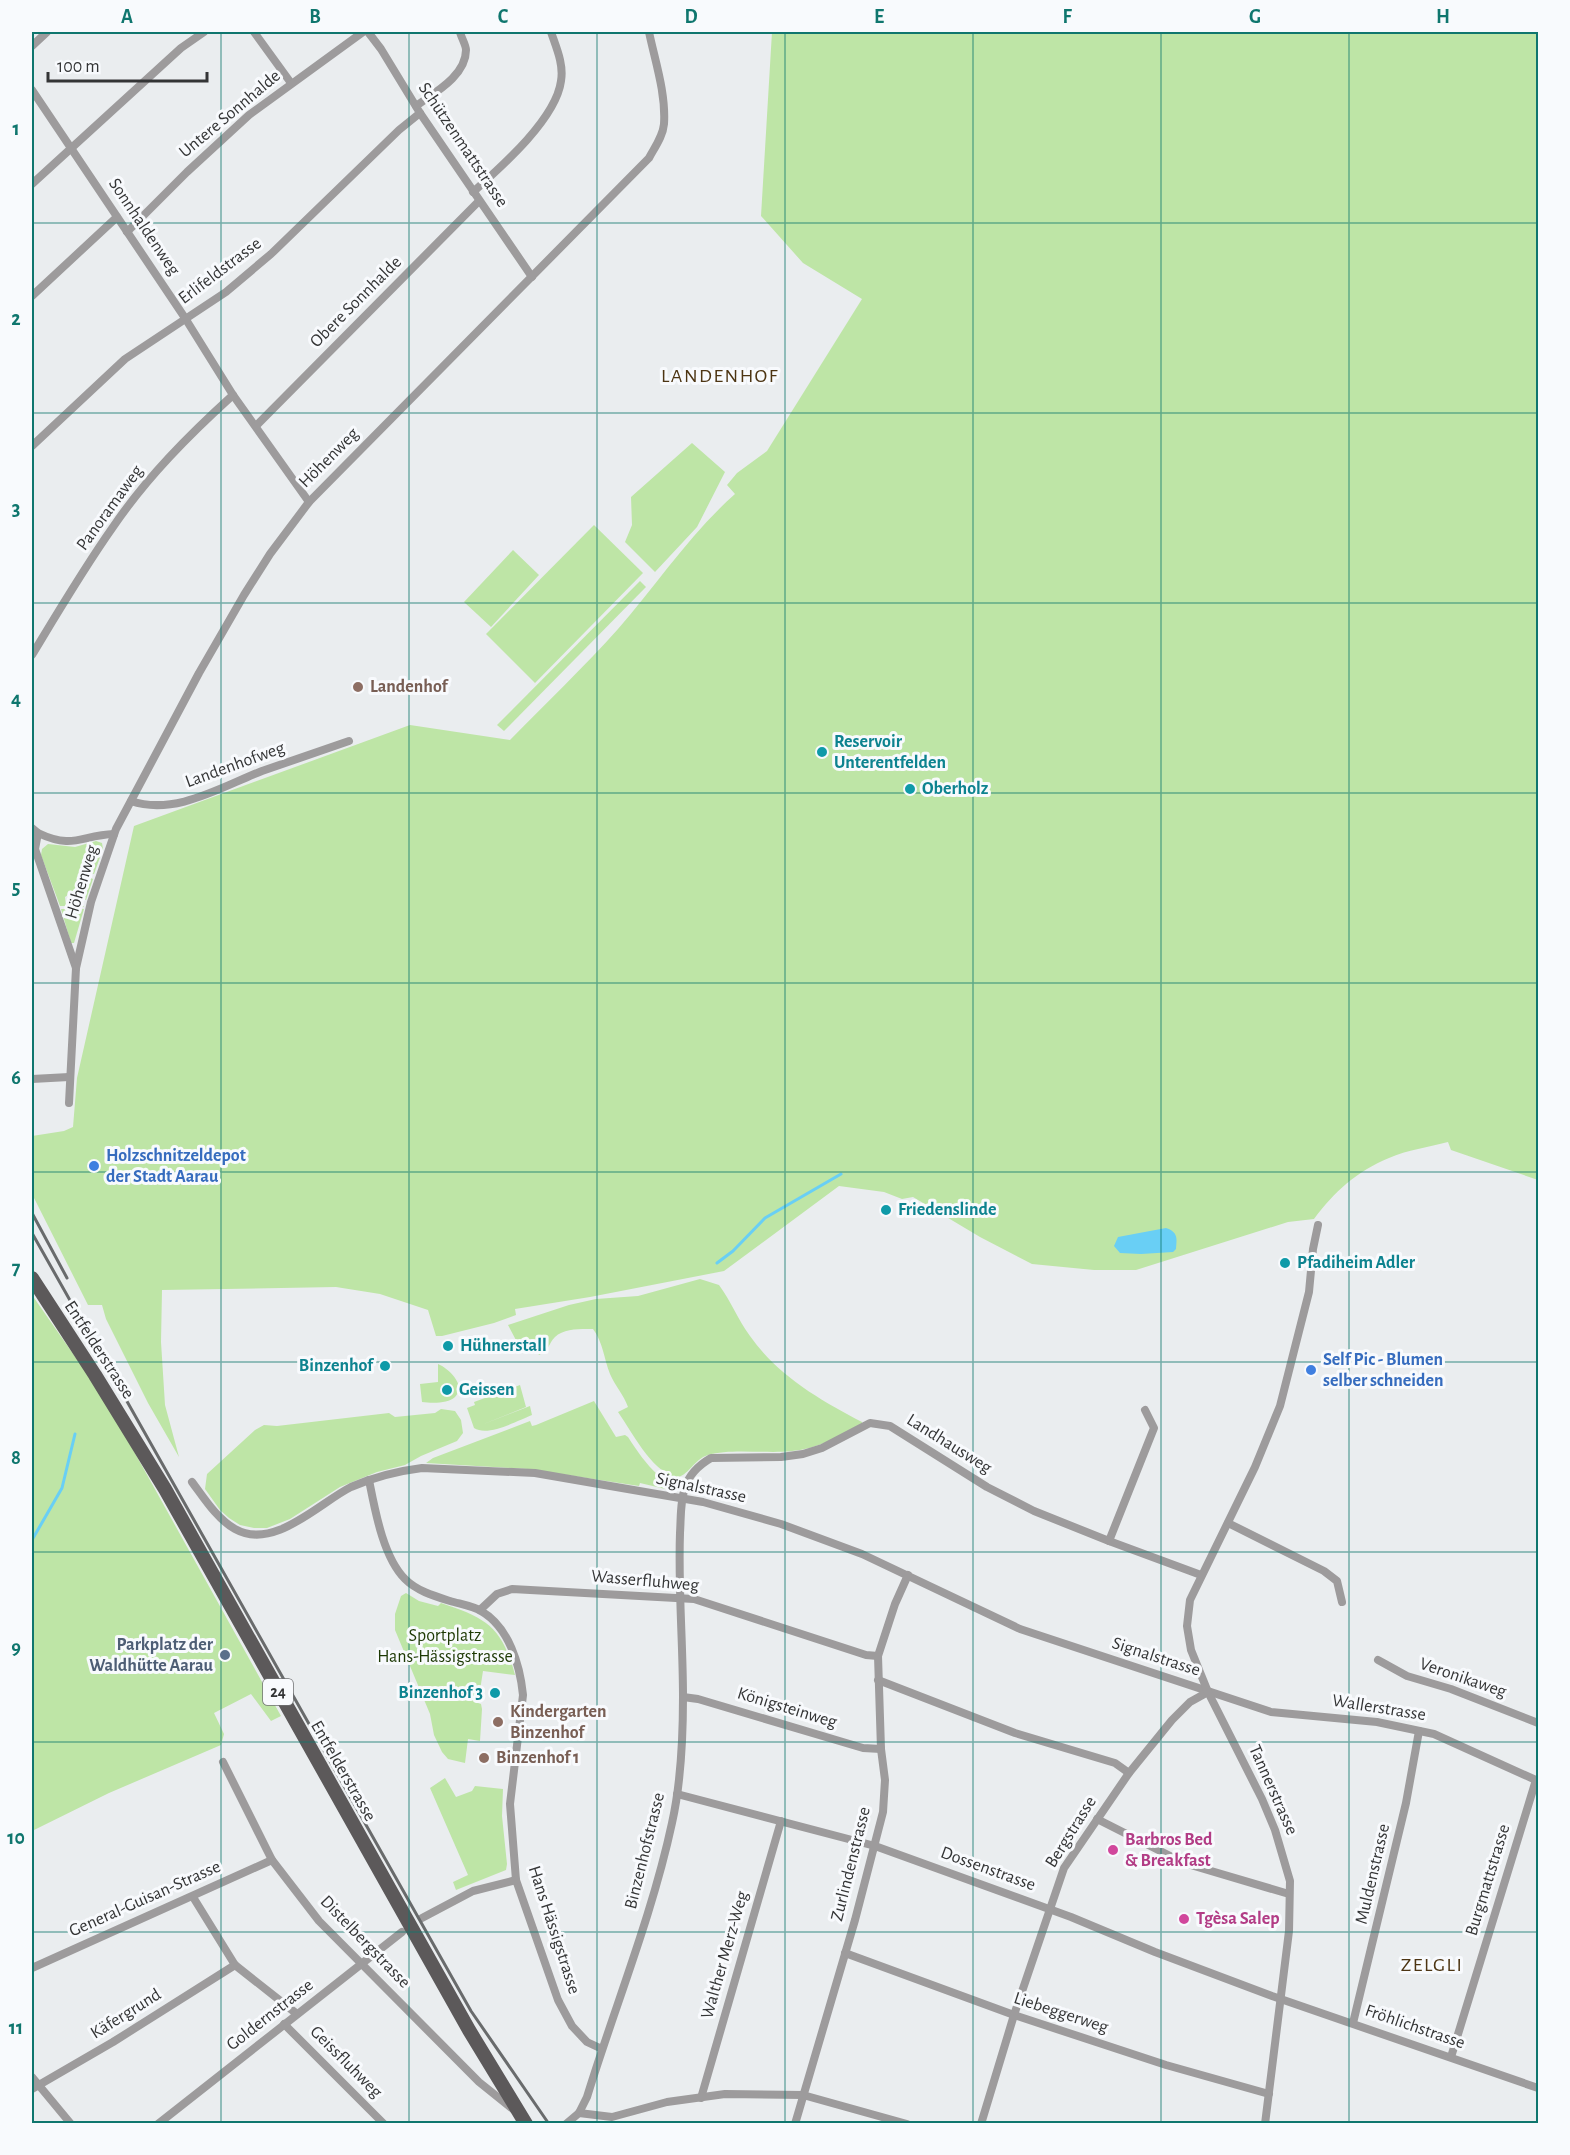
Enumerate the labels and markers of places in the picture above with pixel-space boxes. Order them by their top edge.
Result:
place label: Landenhof [370,678,449,696]
marker: Landenhof [351,680,365,694]
place label: Reservoir Unterentfelden [834,733,946,772]
marker: Reservoir Unterentfelden [815,745,829,759]
place label: Oberholz [922,780,989,798]
marker: Oberholz [903,782,917,796]
place label: Holzschnitzeldepot der Stadt Aarau [106,1147,246,1186]
marker: Holzschnitzeldepot der Stadt Aarau [87,1159,101,1173]
place label: Friedenslinde [898,1201,997,1219]
marker: Friedenslinde [879,1203,893,1217]
place label: Pfadiheim Adler [1297,1254,1416,1272]
marker: Pfadiheim Adler [1278,1256,1292,1270]
place label: Hühnerstall [460,1337,547,1355]
marker: Hühnerstall [441,1339,455,1353]
place label: Self Pic - Blumen selber schneiden [1323,1351,1443,1390]
place label: Binzenhof [299,1357,375,1375]
marker: Binzenhof [378,1359,392,1373]
marker: Self Pic - Blumen selber schneiden [1304,1363,1318,1377]
place label: Geissen [459,1381,515,1399]
marker: Geissen [440,1383,454,1397]
place label: Parkplatz der Waldhütte Aarau [89,1636,214,1675]
marker: Parkplatz der Waldhütte Aarau [218,1648,232,1662]
place label: Binzenhof 3 [398,1684,483,1702]
marker: Binzenhof 3 [488,1686,502,1700]
place label: Kindergarten Binzenhof [510,1703,607,1742]
marker: Kindergarten Binzenhof [491,1715,505,1729]
place label: Binzenhof 1 [496,1749,579,1767]
marker: Binzenhof 1 [477,1751,491,1765]
place label: Barbros Bed & Breakfast [1125,1831,1213,1870]
marker: Barbros Bed & Breakfast [1106,1843,1120,1857]
place label: Tgèsa Salep [1196,1910,1280,1928]
marker: Tgèsa Salep [1177,1912,1191,1926]

